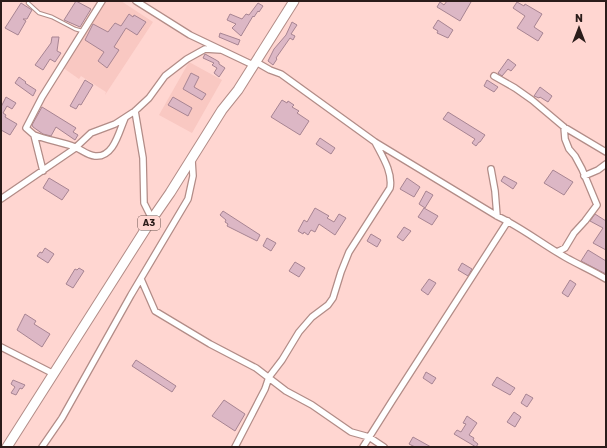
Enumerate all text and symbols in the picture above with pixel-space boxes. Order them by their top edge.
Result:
north arrow [559,8,599,48]
text: N [575,12,583,25]
road number: A3 [138,216,160,230]

